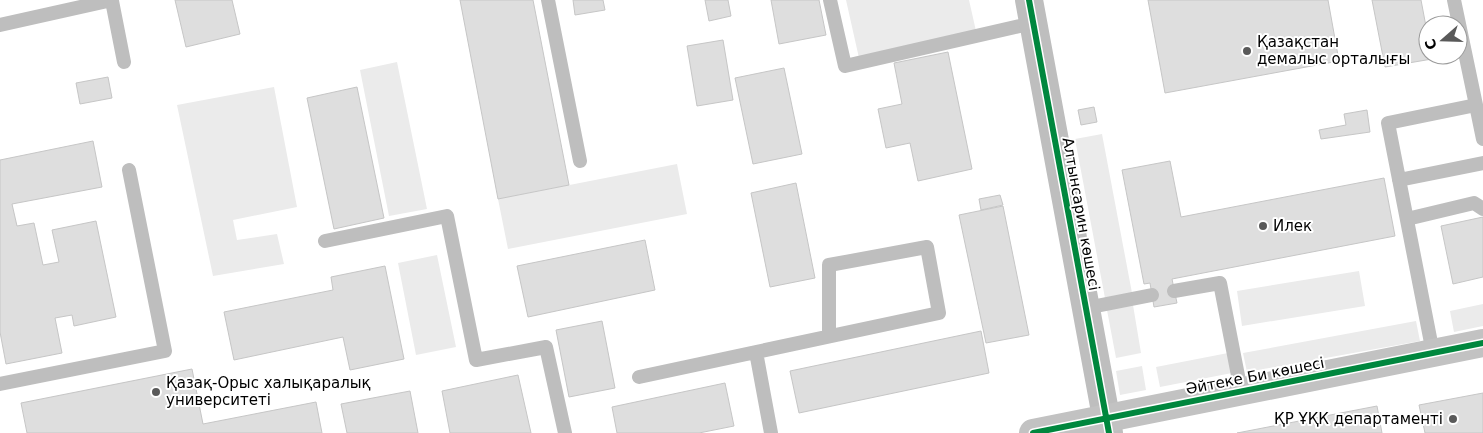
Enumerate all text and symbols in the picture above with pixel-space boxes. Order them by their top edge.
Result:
north arrow [1418,15,1468,65]
place label: Қазақстан демалыс орталығы [1257,33,1410,68]
text: С [1422,37,1440,52]
marker: Қазақстан демалыс орталығы [1241,45,1253,57]
street label: Алтынсарин көшесі [1059,136,1103,292]
place label: Илек [1273,217,1312,235]
marker: Илек [1257,220,1269,232]
street label: Әйтеке Би көшесі [1184,354,1326,398]
place label: Қазақ-Орыс халықаралық университеті [166,374,371,409]
marker: Қазақ-Орыс халықаралық университеті [150,386,162,398]
place label: ҚР ҰҚК департаменті [1274,410,1443,428]
marker: ҚР ҰҚК департаменті [1447,413,1459,425]

